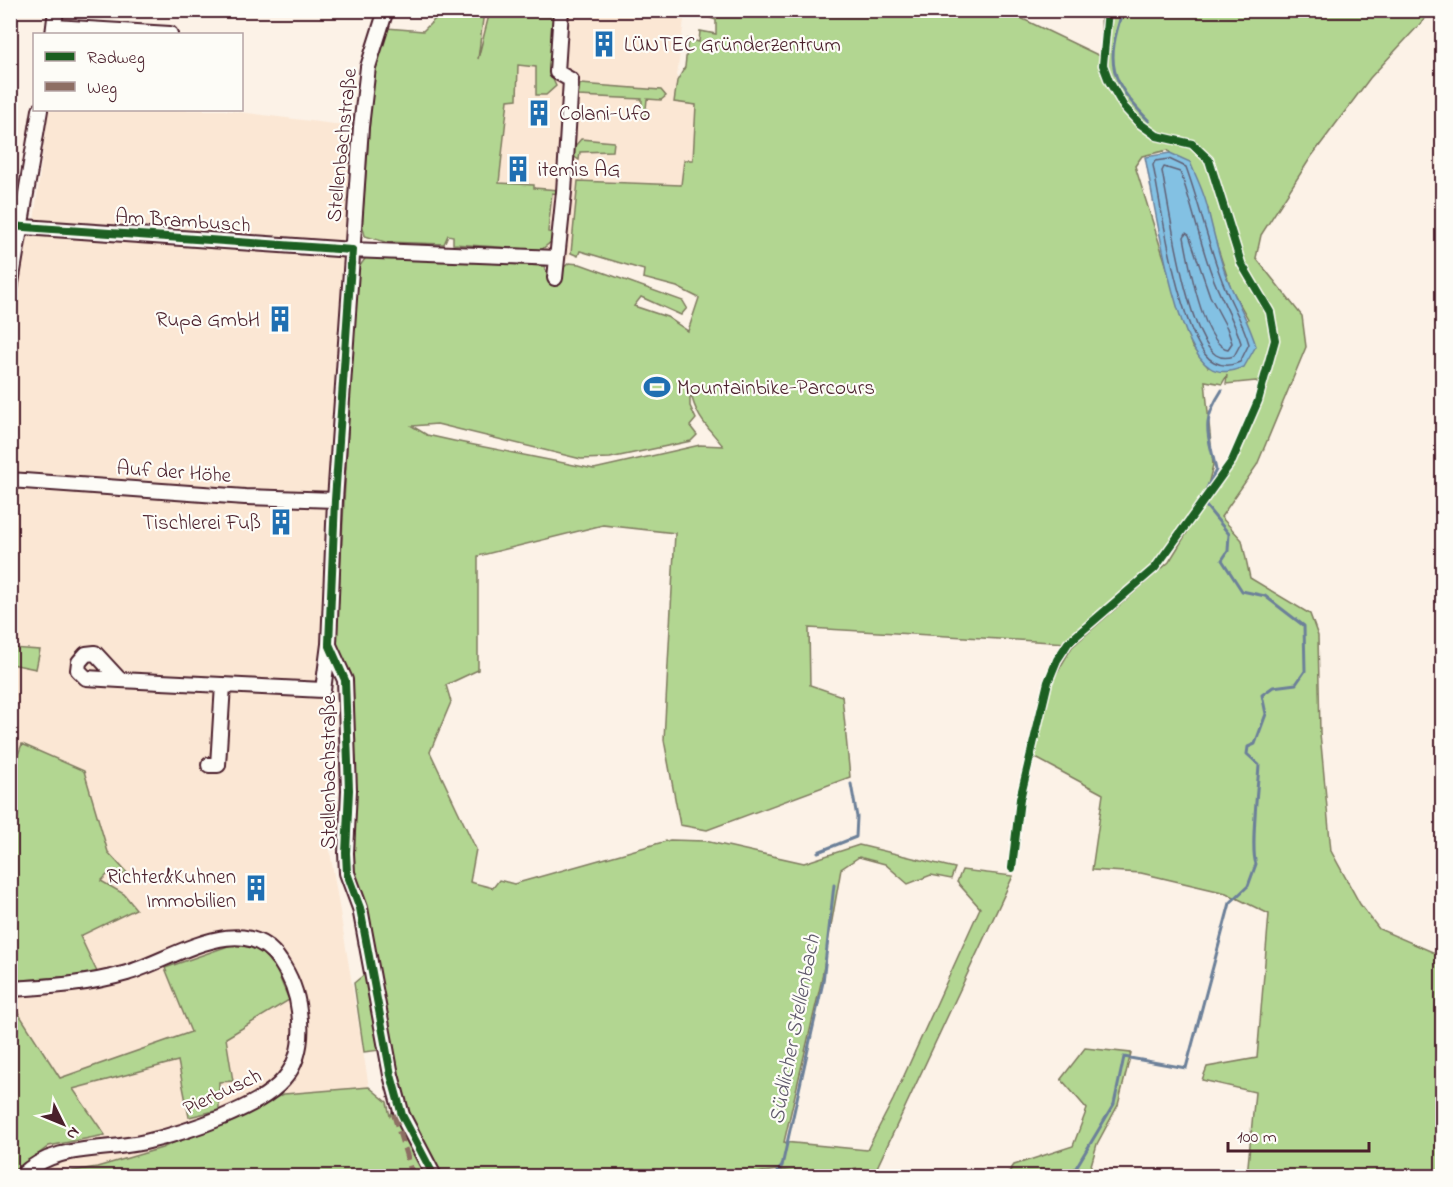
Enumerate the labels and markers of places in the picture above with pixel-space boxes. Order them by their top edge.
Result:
building icon: LÜNTEC Gründerzentrum [589,29,619,59]
place label: LÜNTEC Gründerzentrum [624,31,841,61]
building icon: Colani-Ufo [524,98,554,128]
place label: Colani-Ufo [559,100,650,130]
building icon: itemis AG [503,154,533,184]
place label: itemis AG [538,156,620,186]
building icon: Rupa GmbH [265,304,295,334]
place label: Rupa GmbH [156,306,260,336]
sports icon: Mountainbike-Parcours [642,372,672,402]
place label: Mountainbike-Parcours [677,374,875,404]
building icon: Tischlerei Fuß [266,507,296,537]
place label: Tischlerei Fuß [142,509,261,539]
place label: Richter&Kuhnen Immobilien [107,863,236,917]
building icon: Richter&Kuhnen Immobilien [241,873,271,903]

